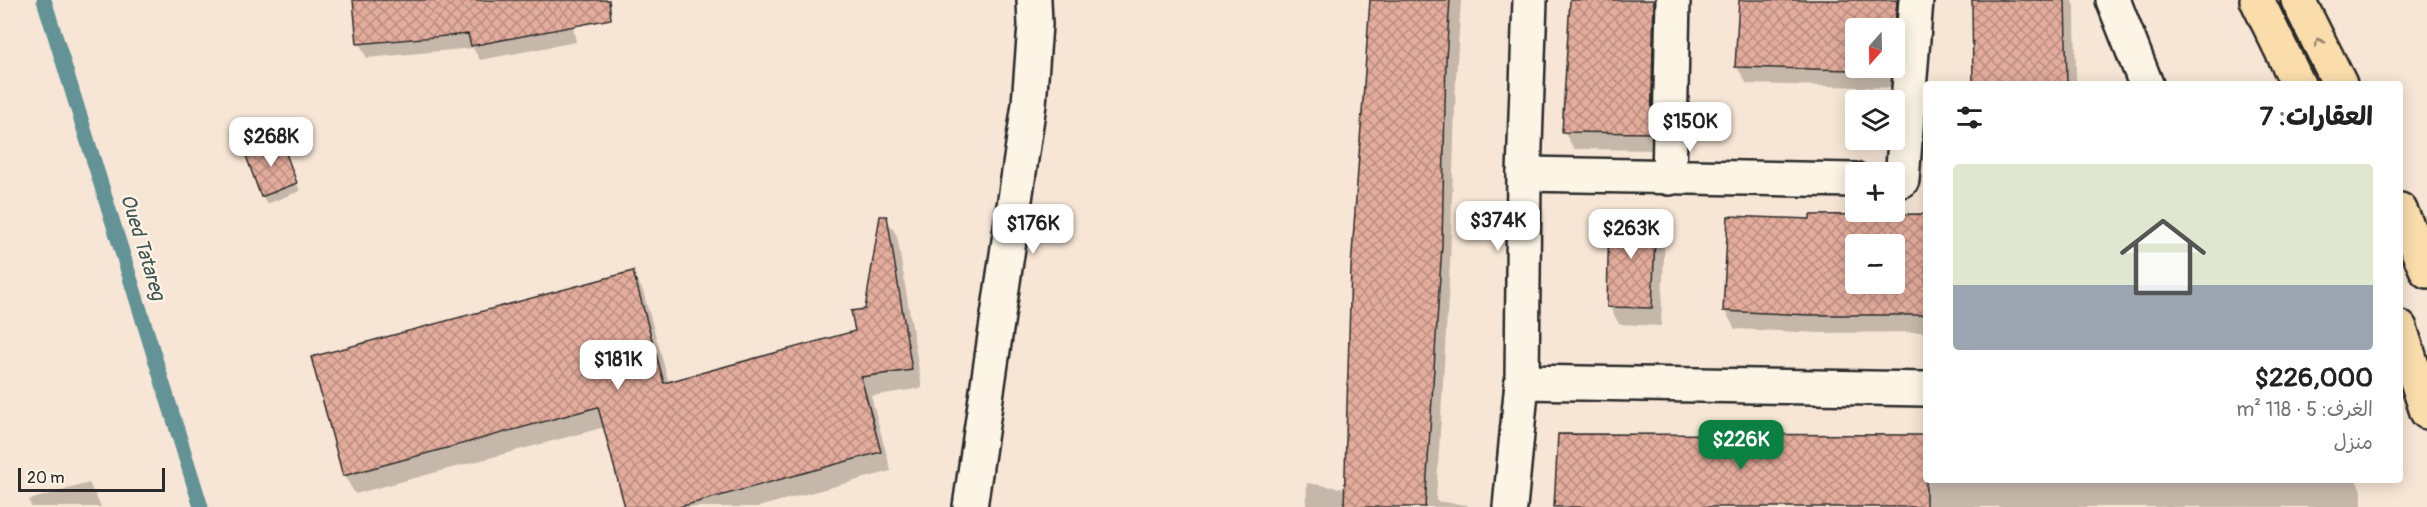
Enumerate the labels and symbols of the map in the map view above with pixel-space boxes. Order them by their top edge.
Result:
north arrow [1845,18,1905,78]
one-way arrow [2314,38,2326,49]
pin: $150K [1648,102,1732,153]
pin: $268K [229,117,313,168]
water label: Oued Tatareg [115,191,172,305]
pin: $374K [1456,201,1540,252]
pin: $176K [991,204,1075,255]
pin: $263K [1589,209,1673,260]
pin: $181K [576,340,660,391]
pin: $226K [1699,420,1783,471]
scale bar [18,465,165,492]

